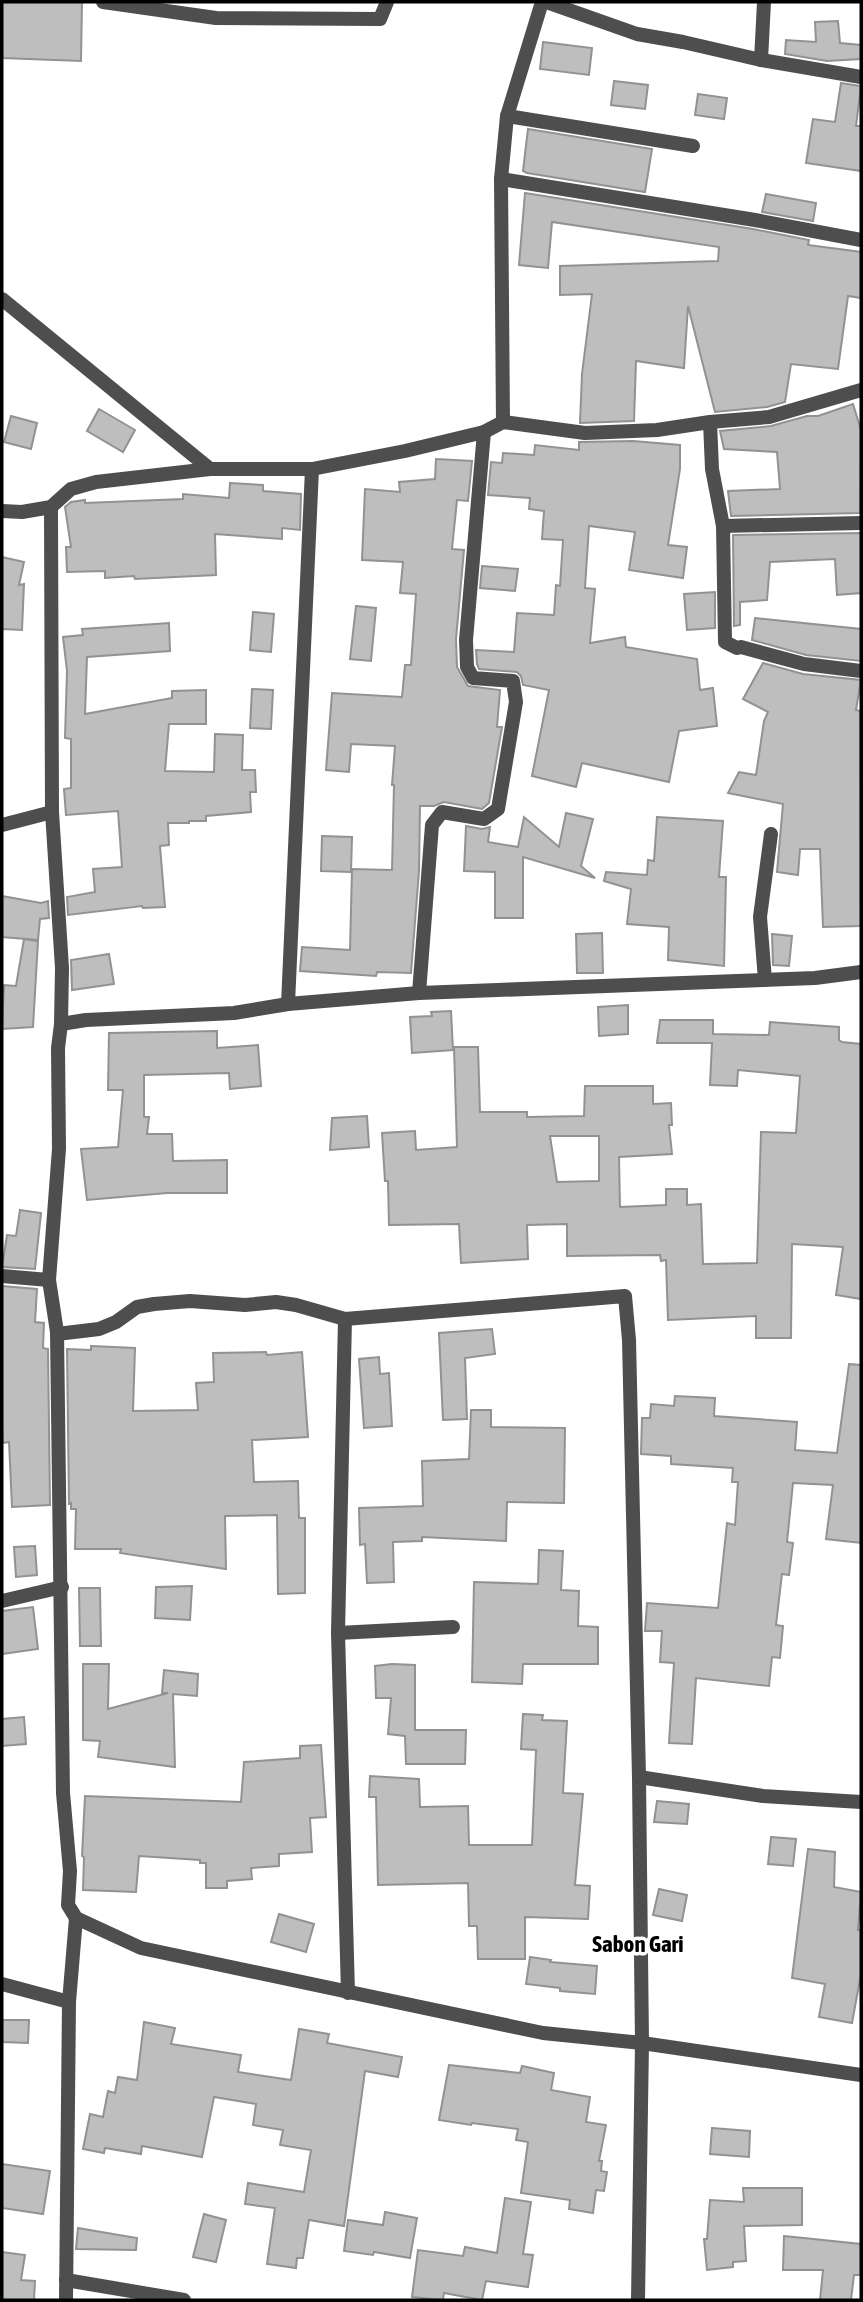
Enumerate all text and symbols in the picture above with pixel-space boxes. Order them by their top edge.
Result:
district label: Sabon Gari [592,1931,684,1957]

